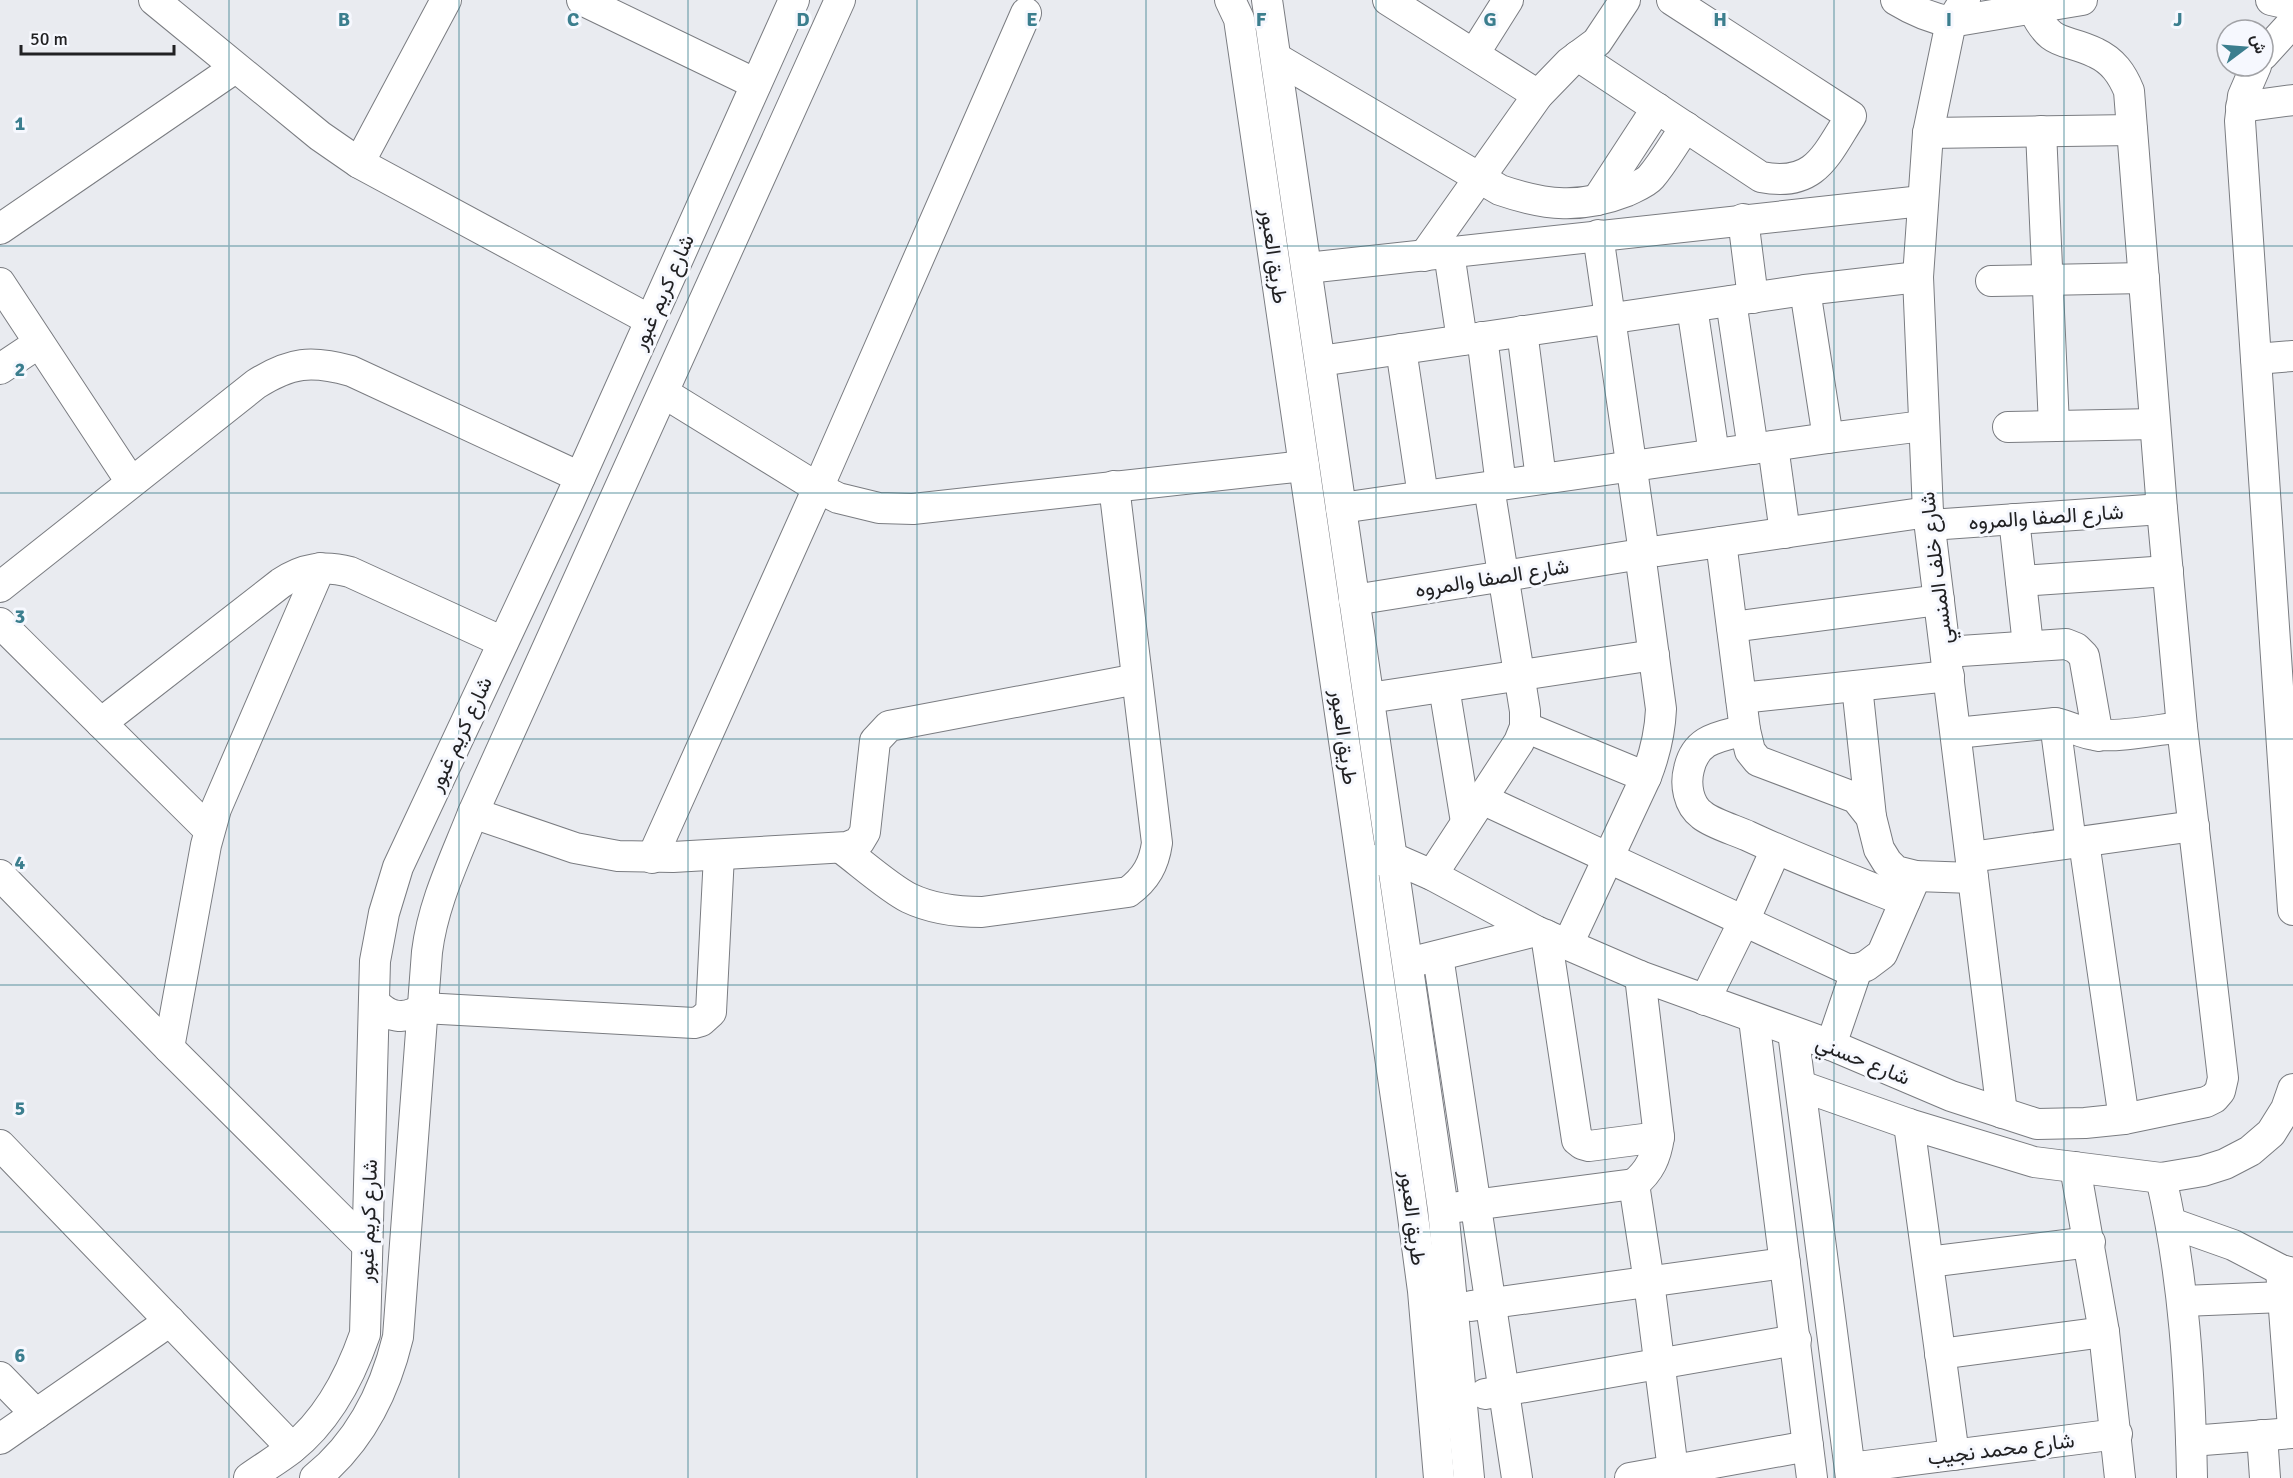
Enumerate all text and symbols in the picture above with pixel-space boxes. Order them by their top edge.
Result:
text: B [338,7,350,32]
text: C [567,7,579,32]
text: D [796,7,810,32]
text: E [1026,7,1038,32]
text: F [1256,7,1267,32]
text: G [1483,7,1497,32]
text: H [1713,7,1727,32]
text: I [1946,7,1952,32]
text: J [2173,7,2183,32]
scale bar [21,18,174,56]
north arrow [2215,18,2275,78]
text: 50 m [30,28,68,50]
text: ش [2246,32,2271,56]
text: 1 [15,111,26,136]
street label: طريق العبور [1254,206,1294,305]
street label: شارع كريم غبور [626,230,701,355]
text: 2 [15,357,25,382]
street label: شارع خلف المنسي [1914,490,1962,646]
street label: شارع الصفا والمروه [1967,499,2125,536]
street label: شارع الصفا والمروه [1413,553,1571,604]
text: 3 [15,604,25,629]
street label: شارع كريم غبور [422,673,499,797]
street label: طريق العبور [1324,687,1364,786]
text: 4 [15,850,26,875]
street label: شارع حسني [1811,1029,1914,1094]
text: 5 [15,1096,25,1121]
street label: شارع كريم غبور [353,1159,384,1284]
street label: طريق العبور [1394,1168,1432,1267]
text: 6 [15,1343,26,1368]
street label: شارع محمد نجيب [1926,1427,2076,1472]

